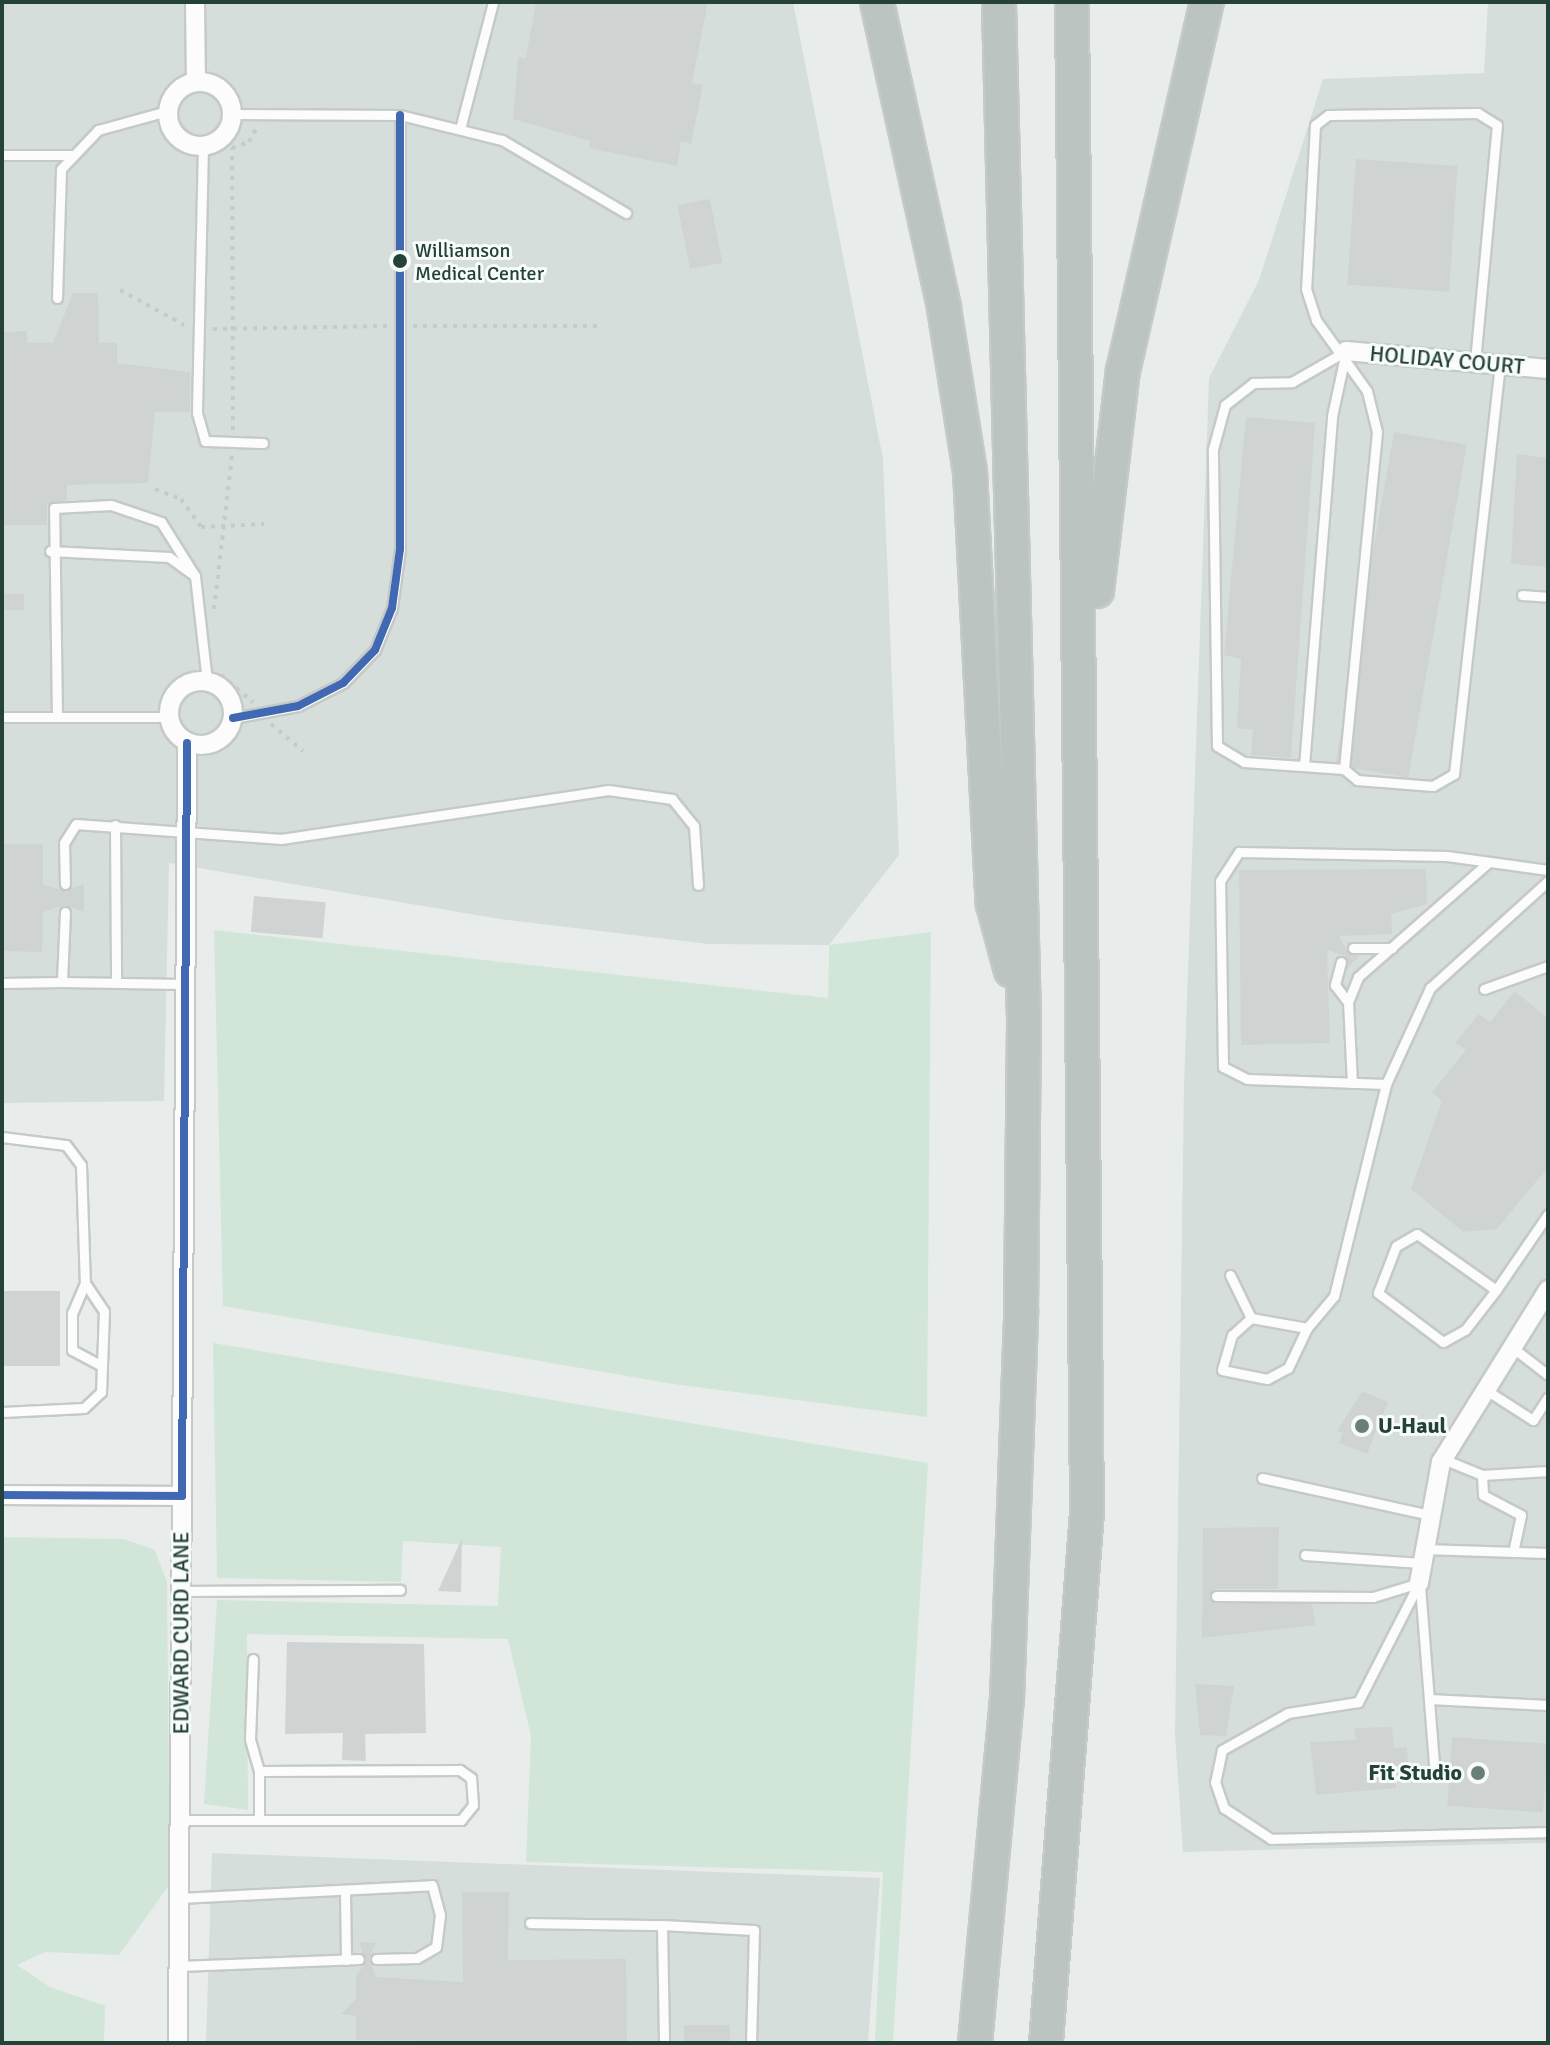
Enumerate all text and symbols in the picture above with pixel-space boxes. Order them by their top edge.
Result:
place label: Williamson Medical Center [415,238,544,285]
marker: Williamson Medical Center [392,253,408,269]
street label: HOLIDAY COURT [1369,340,1525,380]
place label: U-Haul [1378,1413,1446,1439]
marker: U-Haul [1353,1417,1371,1435]
street label: EDWARD CURD LANE [168,1532,194,1734]
place label: Fit Studio [1368,1760,1462,1786]
marker: Fit Studio [1469,1764,1487,1782]

